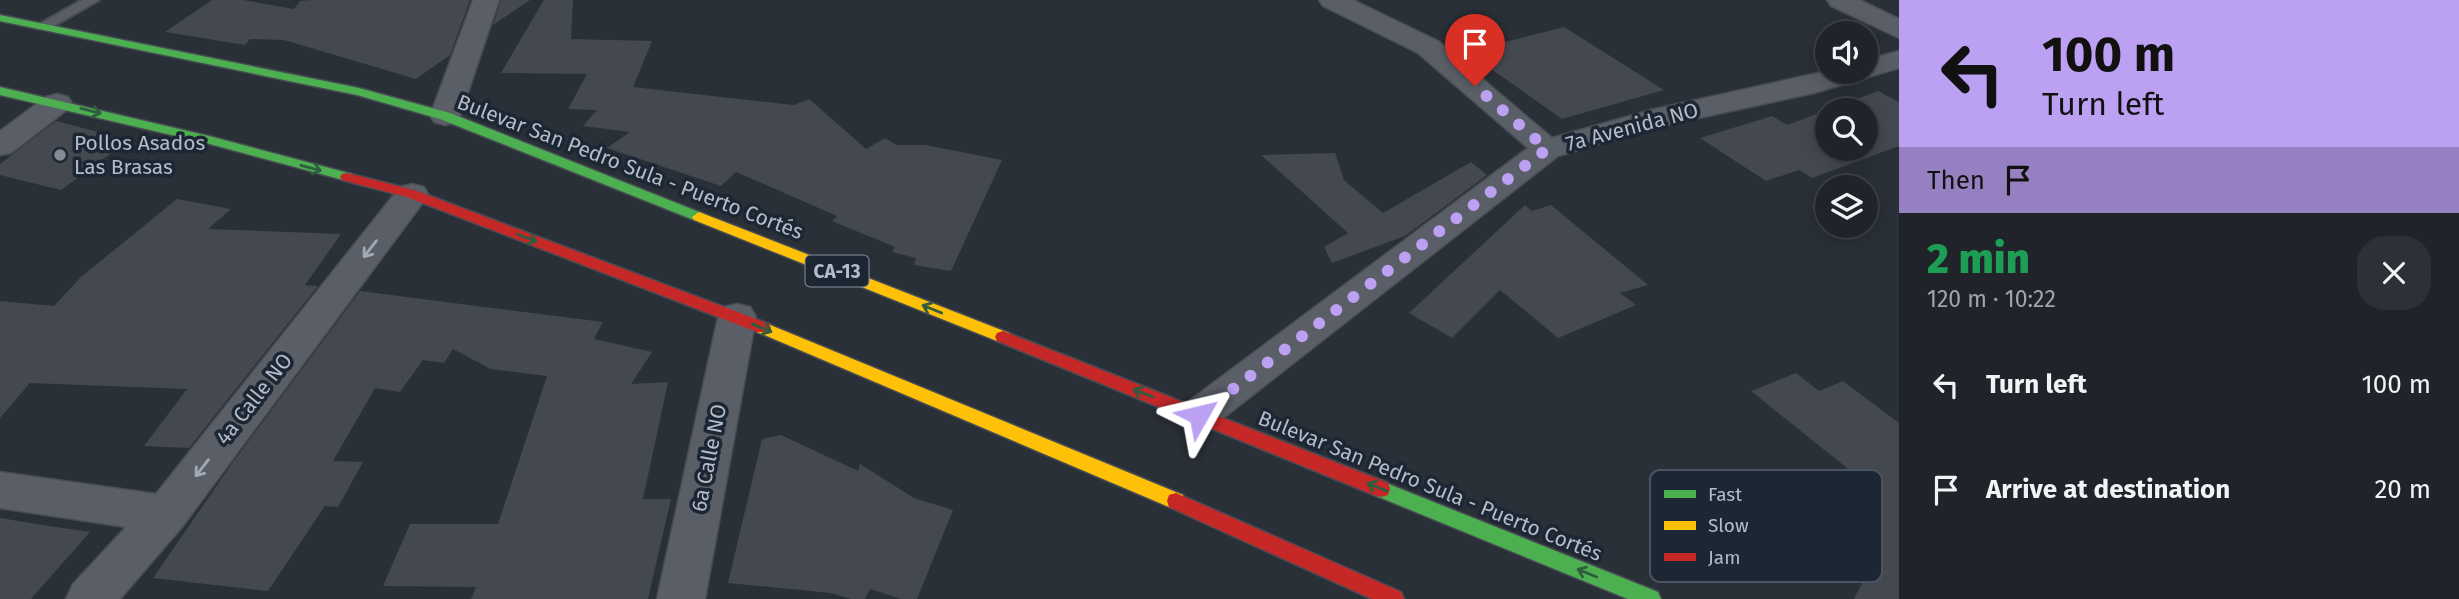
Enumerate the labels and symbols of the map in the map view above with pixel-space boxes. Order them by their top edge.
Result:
pin [1445,14,1505,86]
street label: Bulevar San Pedro Sula - Puerto Cortés [453,89,807,245]
street label: 7a Avenida NO [1563,97,1701,157]
one-way arrow [79,105,101,118]
place label: Pollos Asados Las Brasas [74,130,206,180]
marker: Pollos Asados Las Brasas [52,147,68,163]
one-way arrow [299,162,322,175]
one-way arrow [516,233,537,245]
one-way arrow [362,239,377,257]
road number: CA-13 [806,256,868,286]
one-way arrow [921,301,943,314]
one-way arrow [751,322,773,335]
street label: 4a Calle NO [210,348,298,450]
position arrow [1162,378,1236,452]
one-way arrow [1133,385,1155,398]
street label: 6a Calle NO [686,402,732,514]
street label: Bulevar San Pedro Sula - Puerto Cortés [1254,405,1606,567]
one-way arrow [194,458,209,477]
legend [1650,470,1882,582]
one-way arrow [1366,480,1388,493]
text: Fast [1708,483,1742,506]
text: Slow [1708,514,1749,537]
text: Jam [1708,546,1740,569]
one-way arrow [1577,566,1599,579]

